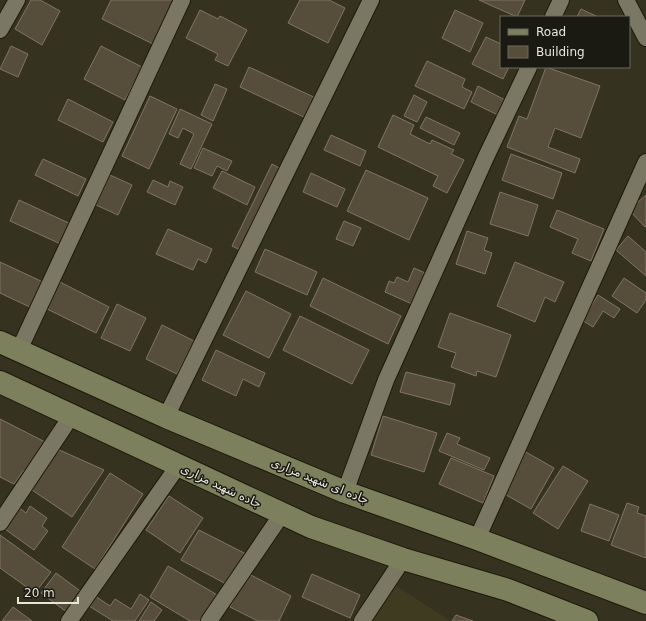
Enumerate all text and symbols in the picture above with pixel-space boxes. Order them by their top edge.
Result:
legend [500,16,630,68]
text: Road [536,25,566,39]
text: Building [536,45,585,59]
street label: جاده ای شهید مزاری [269,455,371,508]
street label: جاده شهید مزاری [178,461,264,512]
scale bar [18,579,78,605]
text: 20 m [24,586,55,600]

